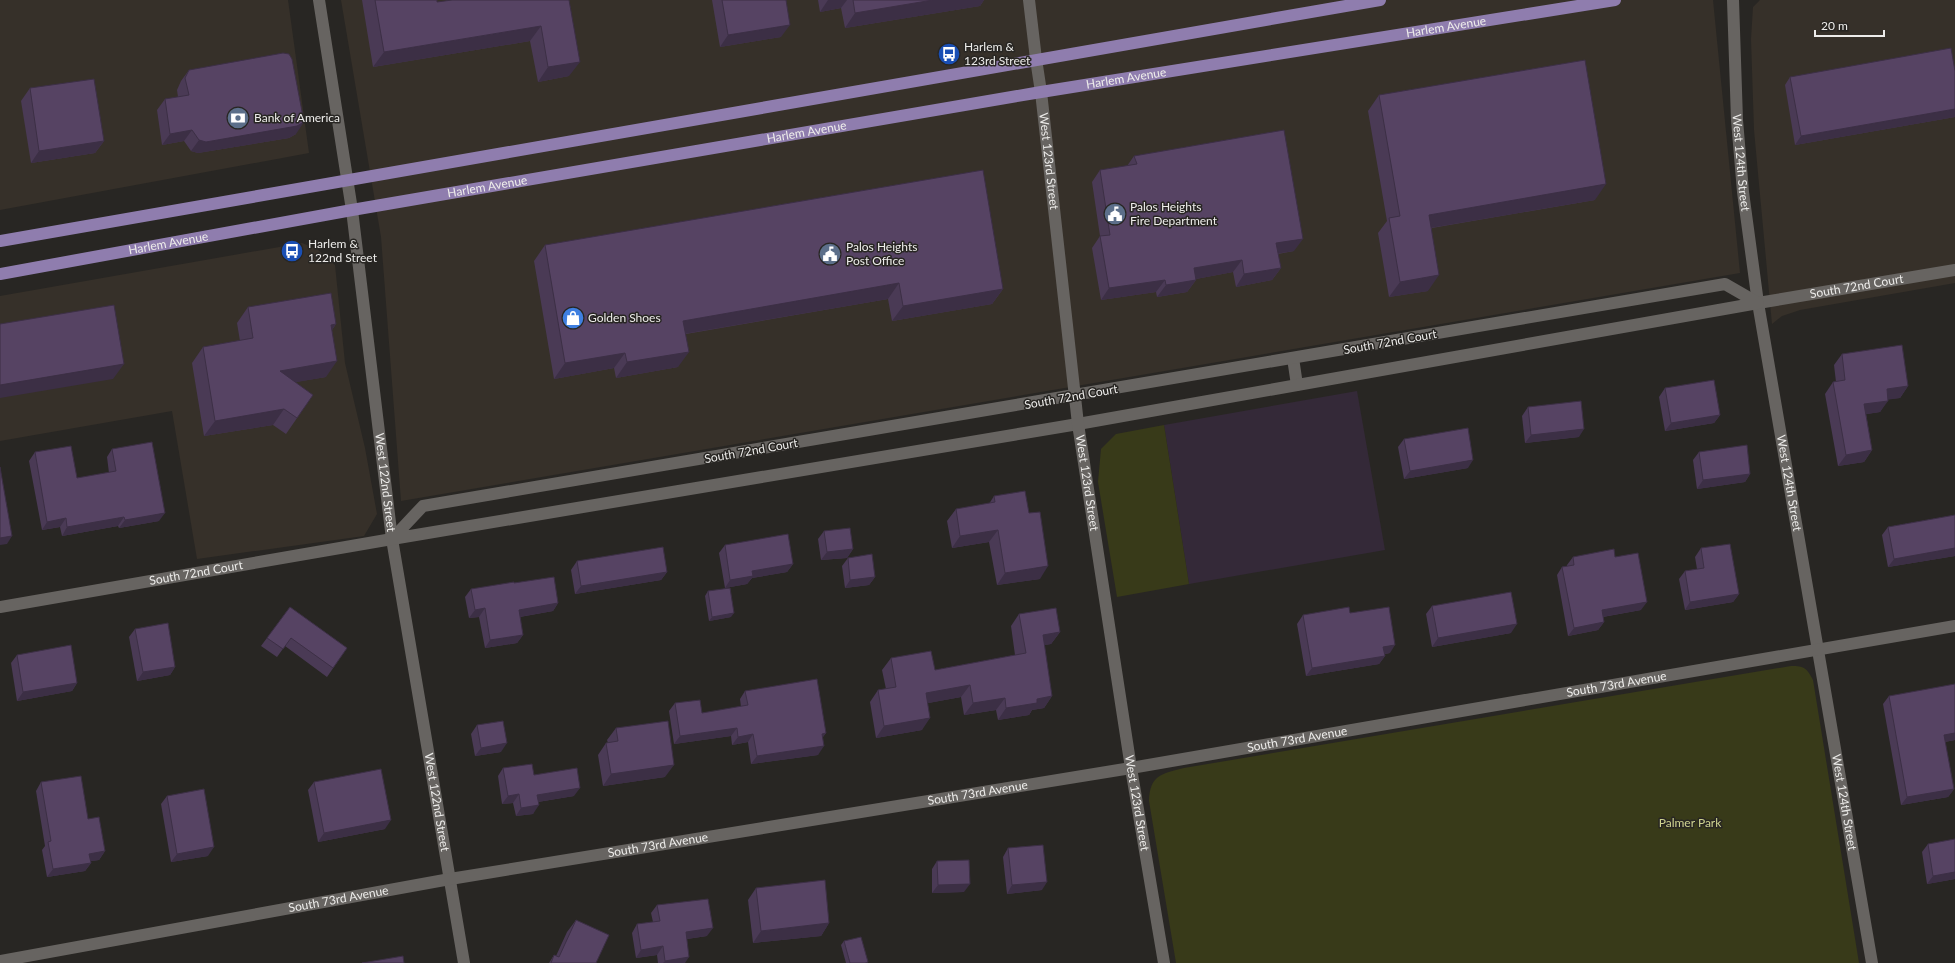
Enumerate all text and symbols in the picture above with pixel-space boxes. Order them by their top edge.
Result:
scale bar [1815,12,1884,38]
street label: Harlem Avenue [1405,13,1487,40]
text: 20 m [1821,18,1848,33]
place label: Harlem & 123rd Street [964,39,1031,68]
bus stop icon: Harlem & 123rd Street [936,41,962,67]
street label: Harlem Avenue [1085,64,1167,92]
bank icon: Bank of America [225,105,251,131]
place label: Bank of America [254,110,340,125]
street label: West 123rd Street [1036,112,1062,211]
street label: West 124th Street [1730,114,1754,213]
street label: Harlem Avenue [765,117,848,146]
street label: Harlem Avenue [446,172,528,201]
place label: Palos Heights Fire Department [1130,199,1218,228]
public building icon: Palos Heights Fire Department [1102,201,1128,227]
street label: Harlem Avenue [127,228,209,258]
place label: Harlem & 122nd Street [308,236,378,265]
bus stop icon: Harlem & 122nd Street [279,238,305,264]
place label: Palos Heights Post Office [846,239,917,268]
public building icon: Palos Heights Post Office [817,241,843,267]
street label: South 72nd Court [1809,271,1905,301]
shop icon: Golden Shoes [560,305,586,331]
place label: Golden Shoes [588,310,661,325]
street label: South 72nd Court [1342,326,1438,357]
street label: South 72nd Court [1023,381,1119,412]
street label: West 122nd Street [372,432,399,533]
street label: West 123rd Street [1073,434,1102,533]
street label: West 124th Street [1774,434,1805,533]
street label: South 72nd Court [703,435,799,466]
street label: South 72nd Court [148,557,245,588]
street label: South 73rd Avenue [1565,668,1668,700]
street label: South 73rd Avenue [1246,723,1348,755]
street label: West 122nd Street [421,752,453,853]
street label: West 124th Street [1829,753,1861,852]
street label: West 123rd Street [1122,754,1153,853]
street label: South 73rd Avenue [926,777,1029,808]
park label: Palmer Park [1659,815,1722,830]
street label: South 73rd Avenue [607,829,709,860]
street label: South 73rd Avenue [287,882,390,915]

